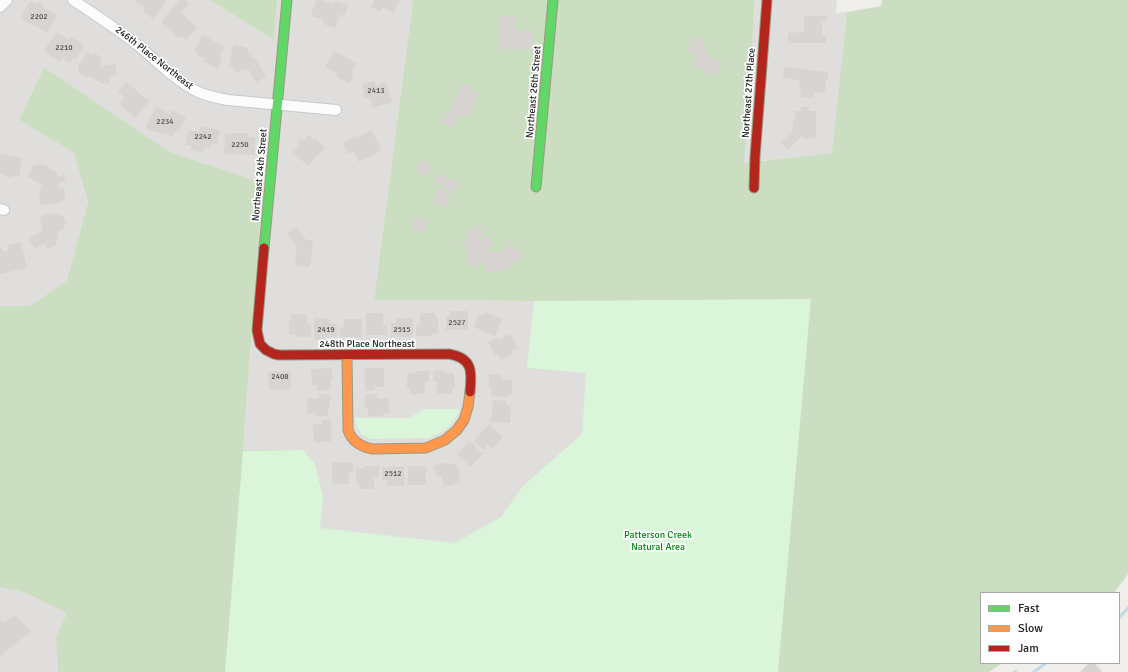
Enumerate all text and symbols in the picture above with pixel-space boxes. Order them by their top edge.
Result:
house number: 2202 [30,12,48,22]
street label: 246th Place Northeast [113,24,195,92]
house number: 2210 [55,43,73,53]
street label: Northeast 26th Street [524,45,544,139]
street label: Northeast 27th Place [740,48,758,138]
house number: 2413 [367,86,385,96]
house number: 2234 [156,117,174,127]
street label: Northeast 24th Street [250,128,270,222]
house number: 2242 [194,132,212,142]
house number: 2250 [231,140,249,150]
house number: 2527 [448,318,466,328]
house number: 2419 [317,325,335,335]
house number: 2515 [393,325,411,335]
street label: 248th Place Northeast [319,338,415,350]
house number: 2408 [271,372,289,382]
house number: 2512 [384,469,402,479]
park label: Patterson Creek Natural Area [624,529,692,552]
legend [980,592,1120,664]
text: Fast [1018,601,1039,616]
text: Slow [1018,621,1043,636]
text: Jam [1018,641,1039,656]

